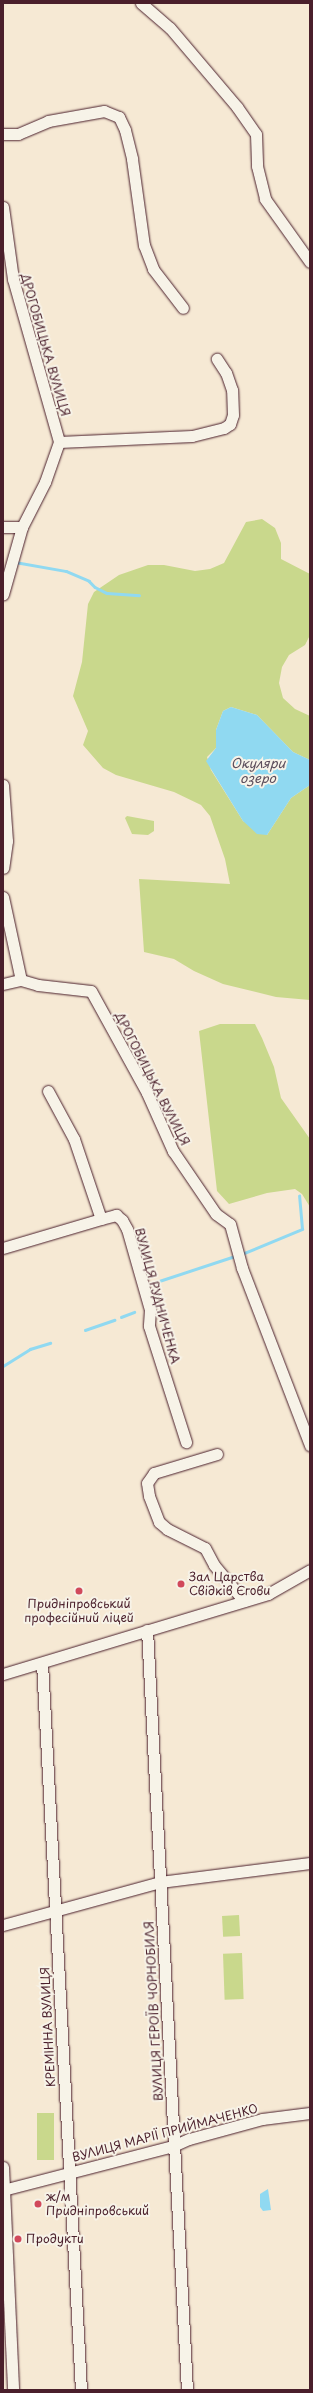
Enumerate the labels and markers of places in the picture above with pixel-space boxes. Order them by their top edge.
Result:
place label: Зал Царства Свідків Єгови [189,1570,271,1598]
marker: Зал Царства Свідків Єгови [176,1579,186,1589]
marker: Придніпровський професійний ліцей [74,1586,84,1596]
place label: Придніпровський професійний ліцей [24,1597,134,1625]
place label: ж/м Придніпровський [46,2190,149,2218]
marker: ж/м Придніпровський [33,2199,43,2209]
place label: Продукти [26,2232,84,2246]
marker: Продукти [13,2234,23,2244]

